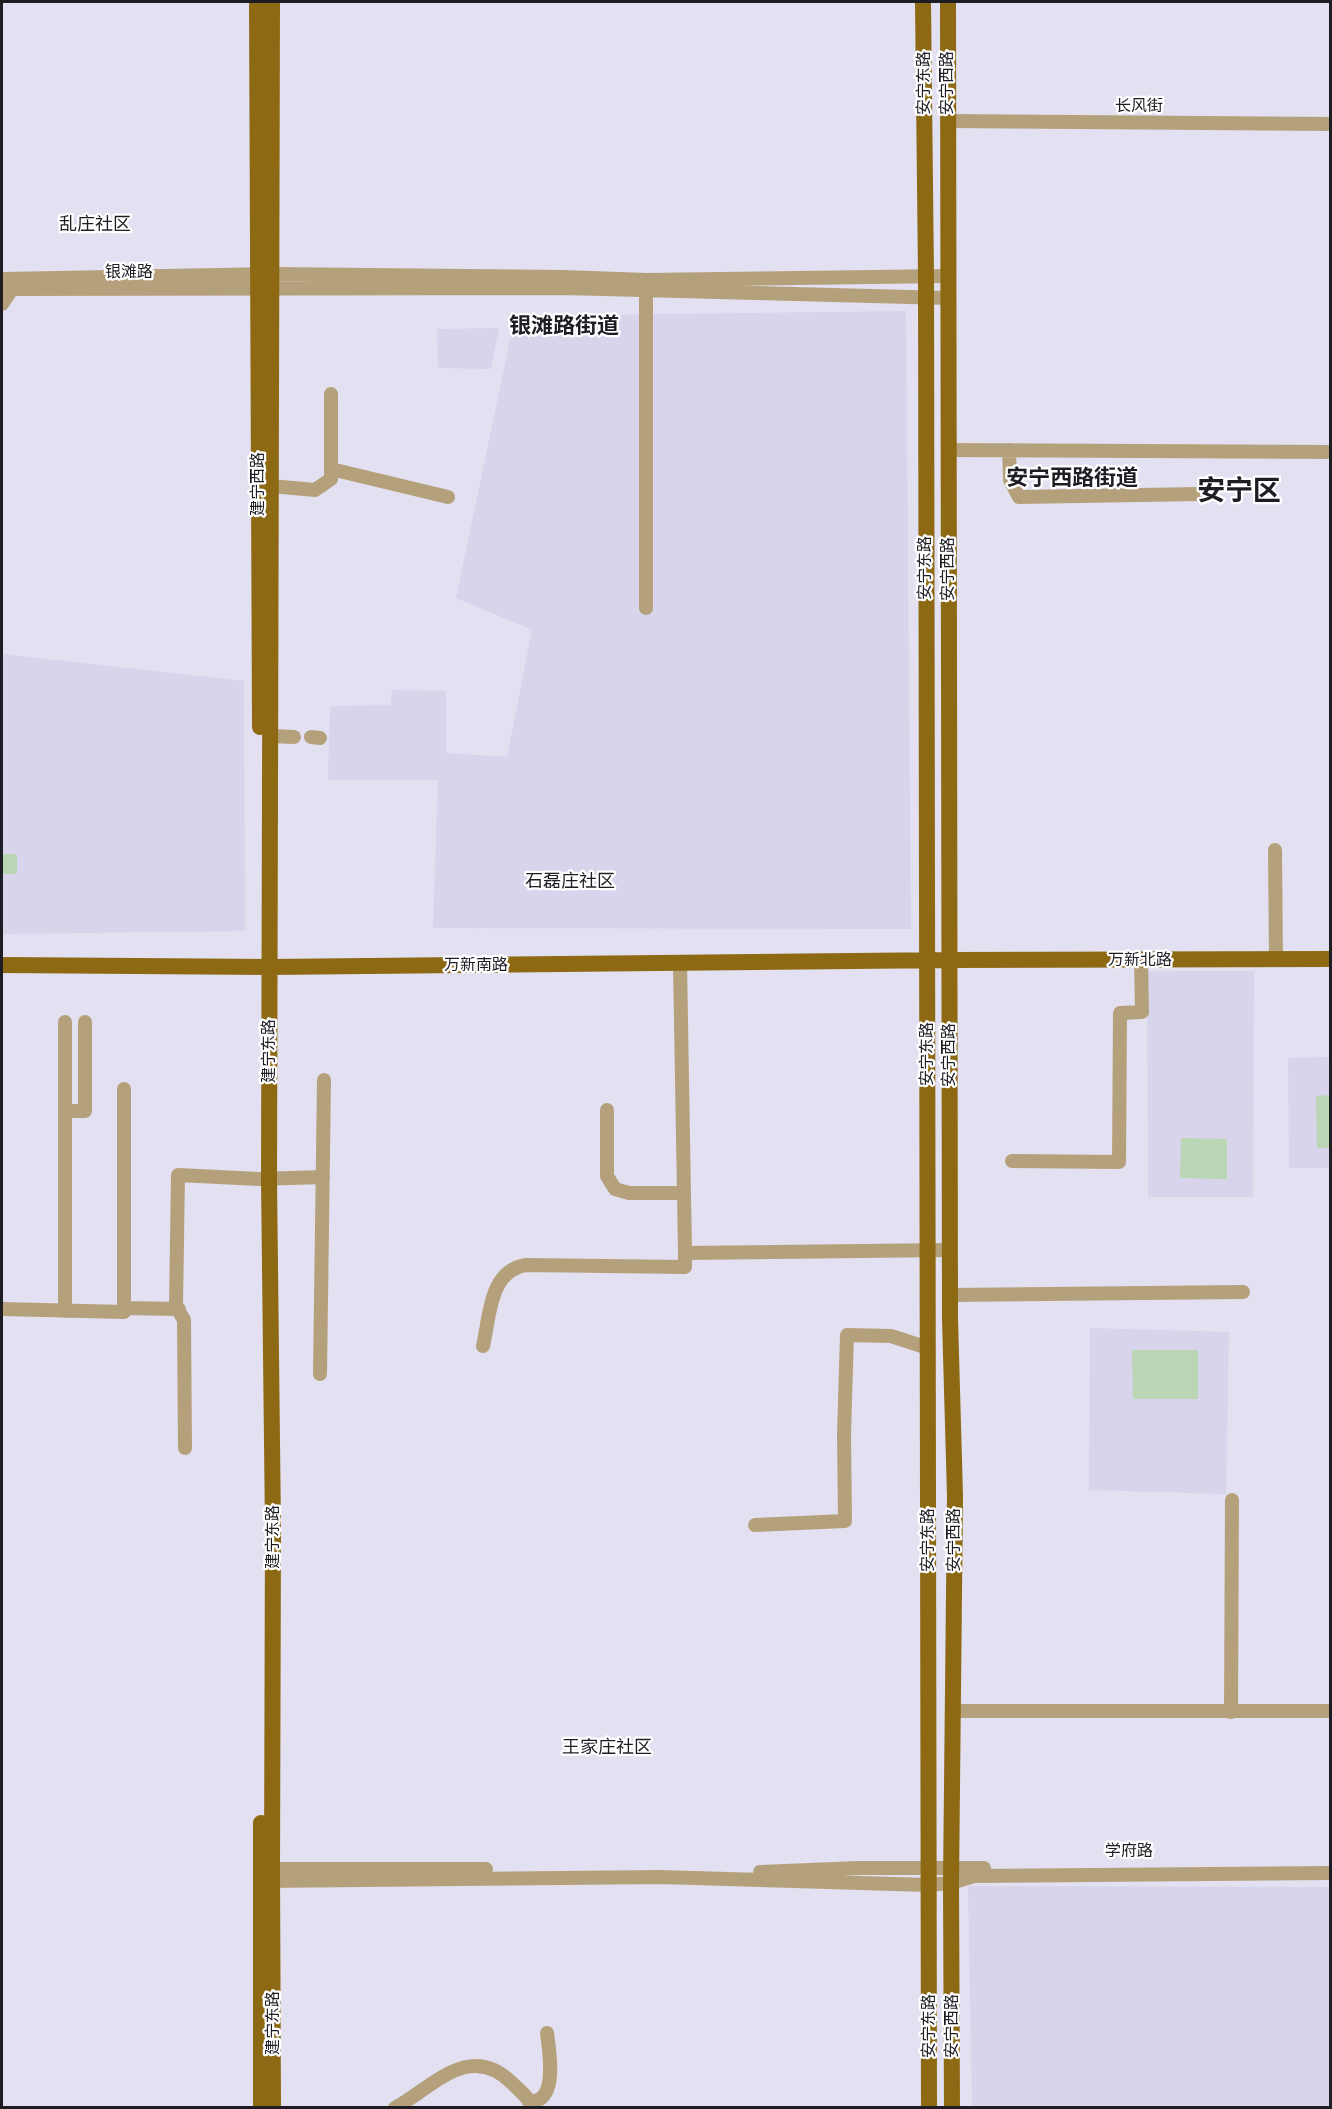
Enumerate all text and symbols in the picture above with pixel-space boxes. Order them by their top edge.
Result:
street label: 安宁东路 [914,51,934,115]
street label: 安宁西路 [937,51,957,115]
street label: 长风街 [1115,96,1163,116]
district label: 乱庄社区 [59,213,131,235]
street label: 银滩路 [105,262,153,282]
district label: 银滩路街道 [509,313,619,339]
street label: 建宁西路 [248,452,268,516]
district label: 安宁西路街道 [1006,465,1138,491]
district label: 安宁区 [1197,474,1281,508]
street label: 安宁东路 [915,536,935,600]
street label: 安宁西路 [938,537,958,601]
district label: 石磊庄社区 [525,870,615,892]
street label: 万新北路 [1108,950,1172,970]
street label: 万新南路 [444,955,508,975]
street label: 建宁东路 [259,1019,279,1083]
street label: 安宁东路 [917,1022,937,1086]
street label: 安宁西路 [939,1023,959,1087]
street label: 建宁东路 [263,1505,283,1569]
street label: 安宁东路 [918,1508,938,1572]
street label: 安宁西路 [944,1508,964,1572]
district label: 王家庄社区 [562,1736,652,1758]
street label: 学府路 [1105,1841,1153,1861]
street label: 建宁东路 [263,1991,283,2055]
street label: 安宁东路 [919,1994,939,2058]
street label: 安宁西路 [942,1994,962,2058]

